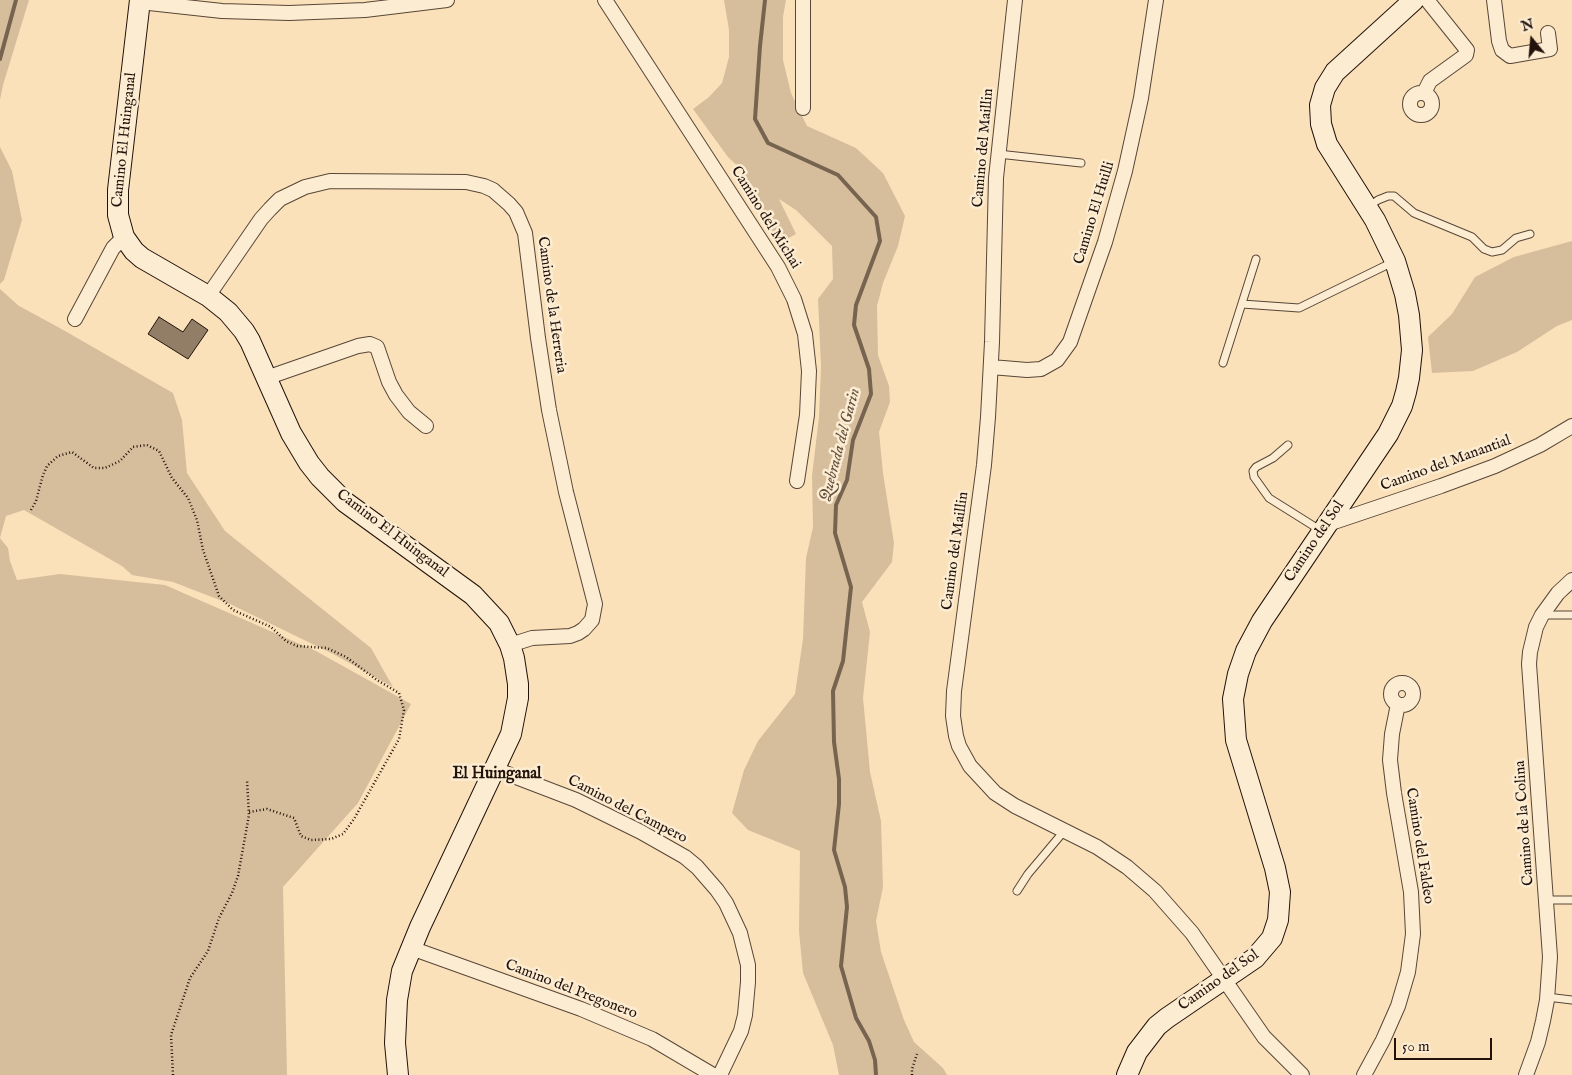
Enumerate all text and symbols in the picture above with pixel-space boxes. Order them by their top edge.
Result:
north arrow [1507,15,1557,65]
text: N [1519,15,1536,36]
street label: Camino El Huinganal [109,72,141,208]
street label: Camino del Maillin [970,88,998,208]
street label: Camino El Huilli [1071,159,1119,267]
street label: Camino del Michai [726,163,804,273]
street label: Camino de la Herreria [533,236,569,374]
water label: Quebrada del Garin [817,386,865,504]
street label: Camino del Manantial [1378,432,1514,496]
street label: Camino El Huinganal [332,486,452,582]
street label: Camino del Maillin [939,491,973,611]
street label: Camino del Sol [1281,498,1349,586]
street label: Camino de la Colina [1512,760,1538,886]
district label: El Huinganal [452,765,542,785]
street label: Camino del Campero [564,772,690,848]
street label: Camino del Faldeo [1401,787,1437,905]
street label: Camino del Sol [1175,947,1263,1015]
street label: Camino del Pregonero [502,956,640,1024]
scale bar [1397,1028,1494,1060]
text: 50 m [1402,1037,1430,1056]

